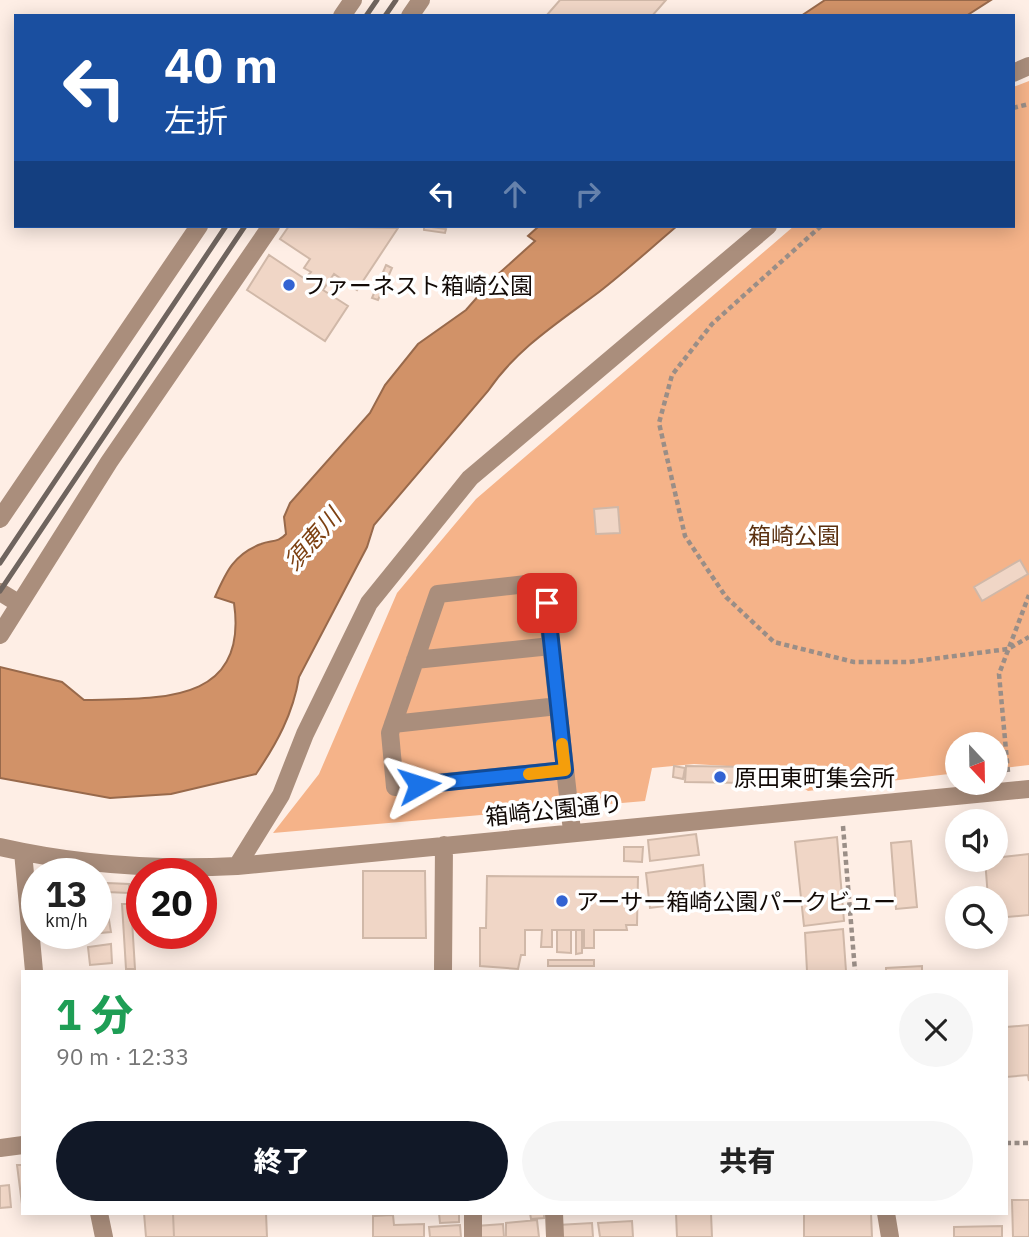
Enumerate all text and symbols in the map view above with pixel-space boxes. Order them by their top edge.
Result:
text: 40 m [164,33,278,96]
icon: left [49,42,140,133]
text: 左折 [164,99,228,141]
icon: left [423,175,461,213]
icon: ahead [496,175,534,213]
icon: right [569,175,607,213]
place label: ファーネスト箱崎公園 [303,270,533,300]
marker: ファーネスト箱崎公園 [281,277,297,293]
water label: 須恵川 [276,499,350,577]
park label: 箱崎公園 [748,520,840,550]
pin [517,573,577,633]
icon: arrive [528,584,566,622]
north arrow [945,732,1008,794]
map controls [945,732,1008,949]
position arrow [382,748,456,822]
place label: 原田東町集会所 [734,762,895,792]
marker: 原田東町集会所 [712,769,728,785]
street label: 箱崎公園通り [484,787,624,831]
button: sound [945,809,1008,872]
speed limit sign: 20 [126,858,217,949]
text: 13 [45,871,88,917]
place label: アーサー箱崎公園パークビュー [576,886,896,916]
button: search [945,886,1008,949]
marker: アーサー箱崎公園パークビュー [554,893,570,909]
text: km/h [45,909,88,932]
text: 1 分 [56,987,133,1042]
button: close [899,993,973,1067]
text: 90 m · 12:33 [56,1041,189,1071]
button: 終了 [56,1121,508,1201]
button: 共有 [522,1121,973,1201]

